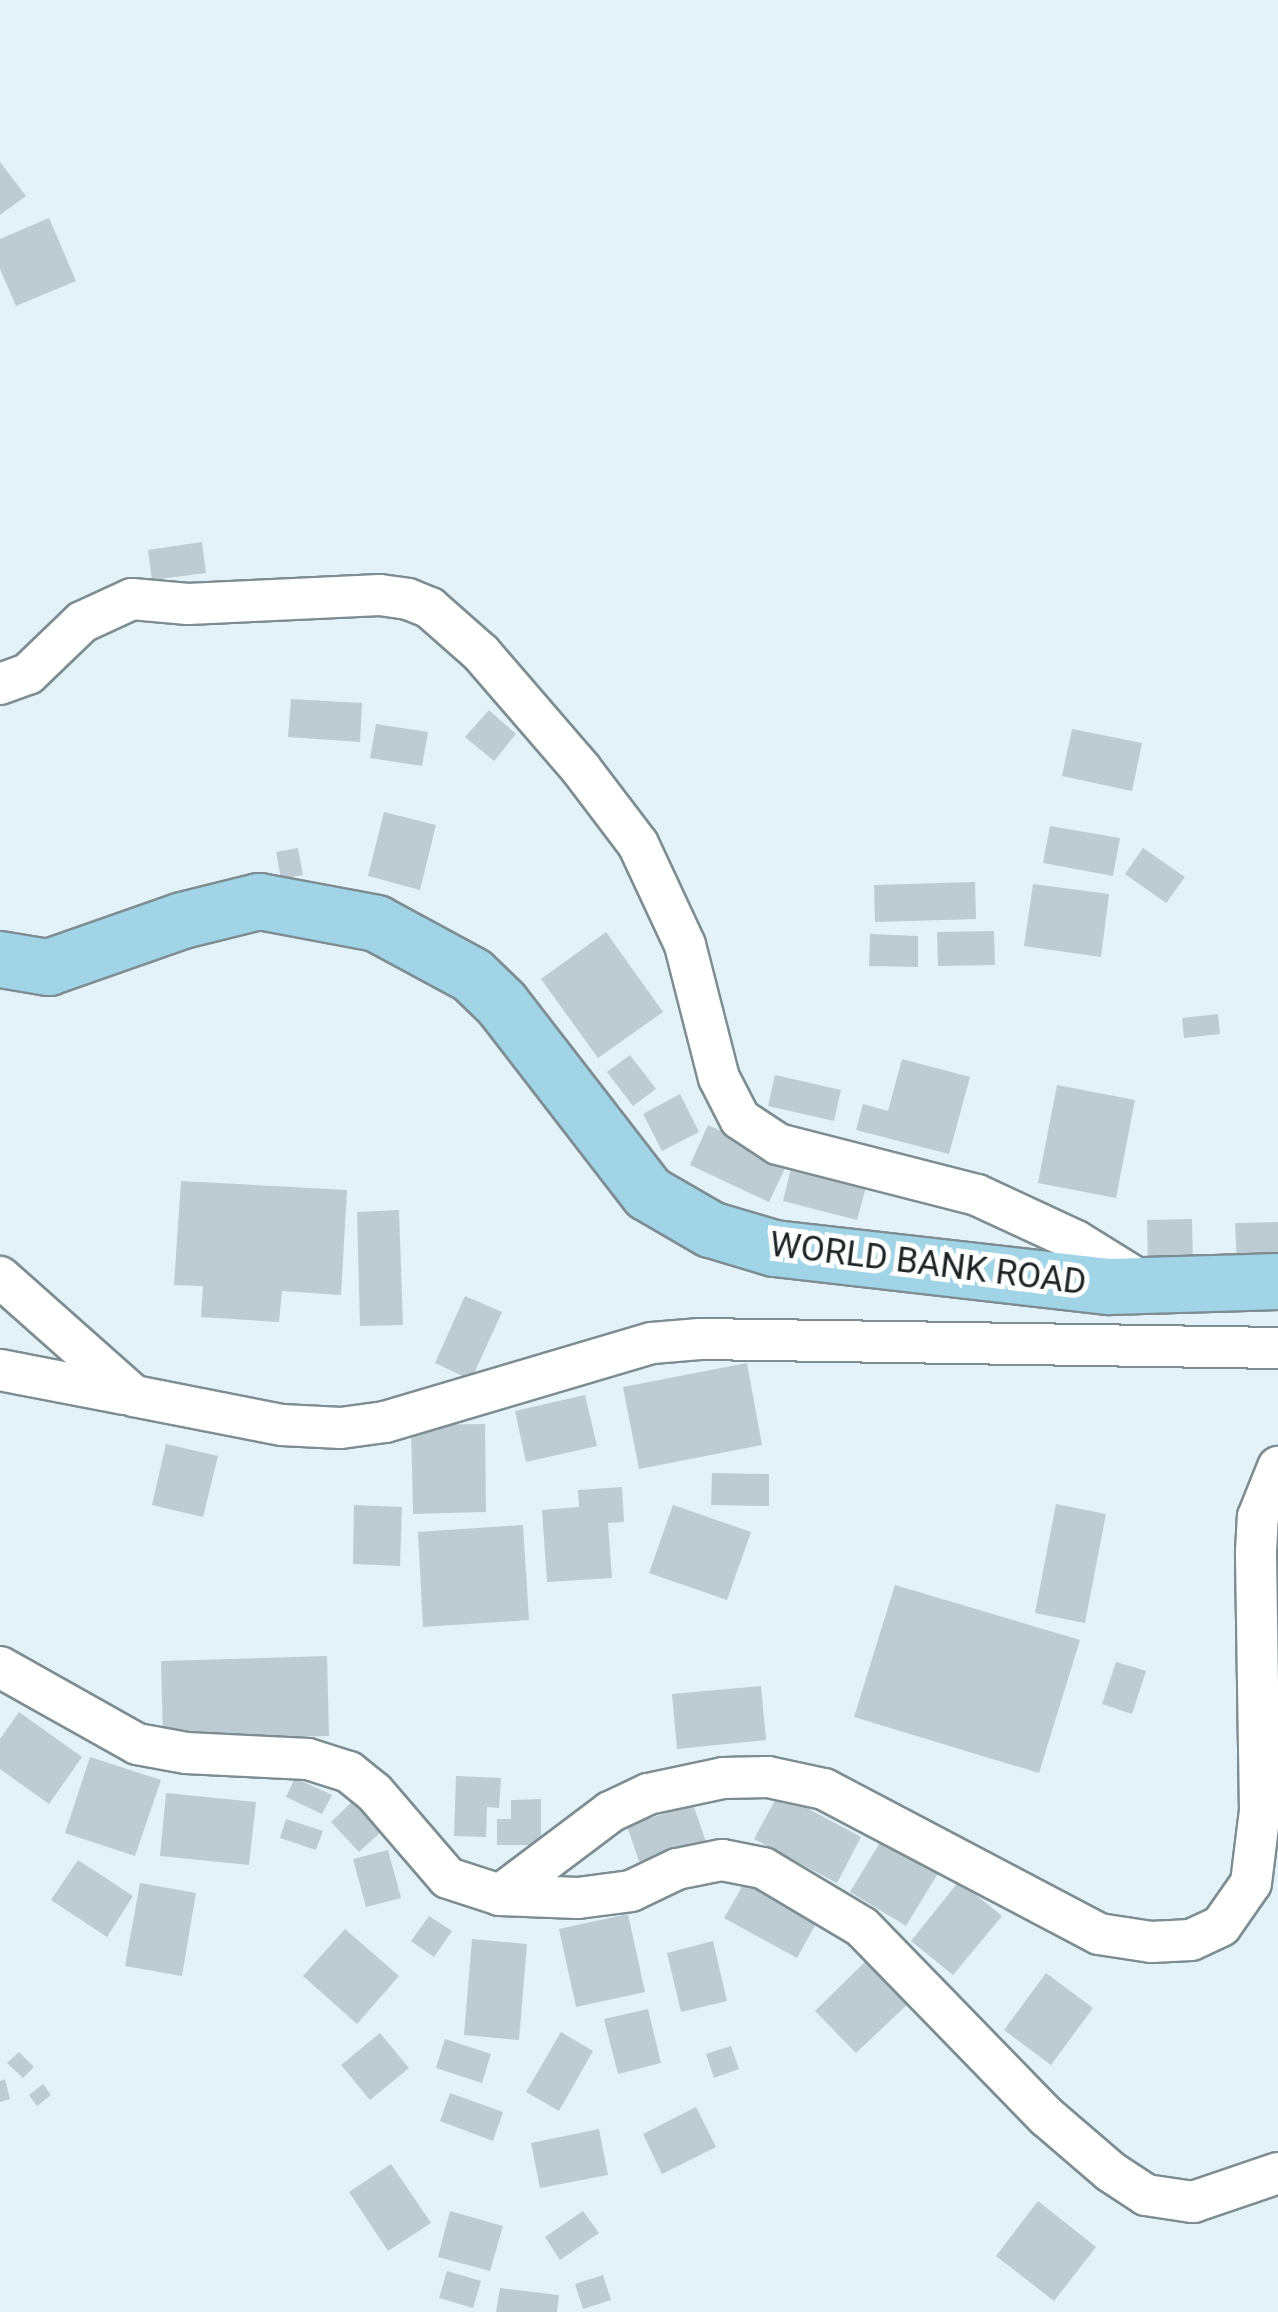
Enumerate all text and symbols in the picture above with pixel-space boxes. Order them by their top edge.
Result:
street label: WORLD BANK ROAD [767,1224,1089,1304]

